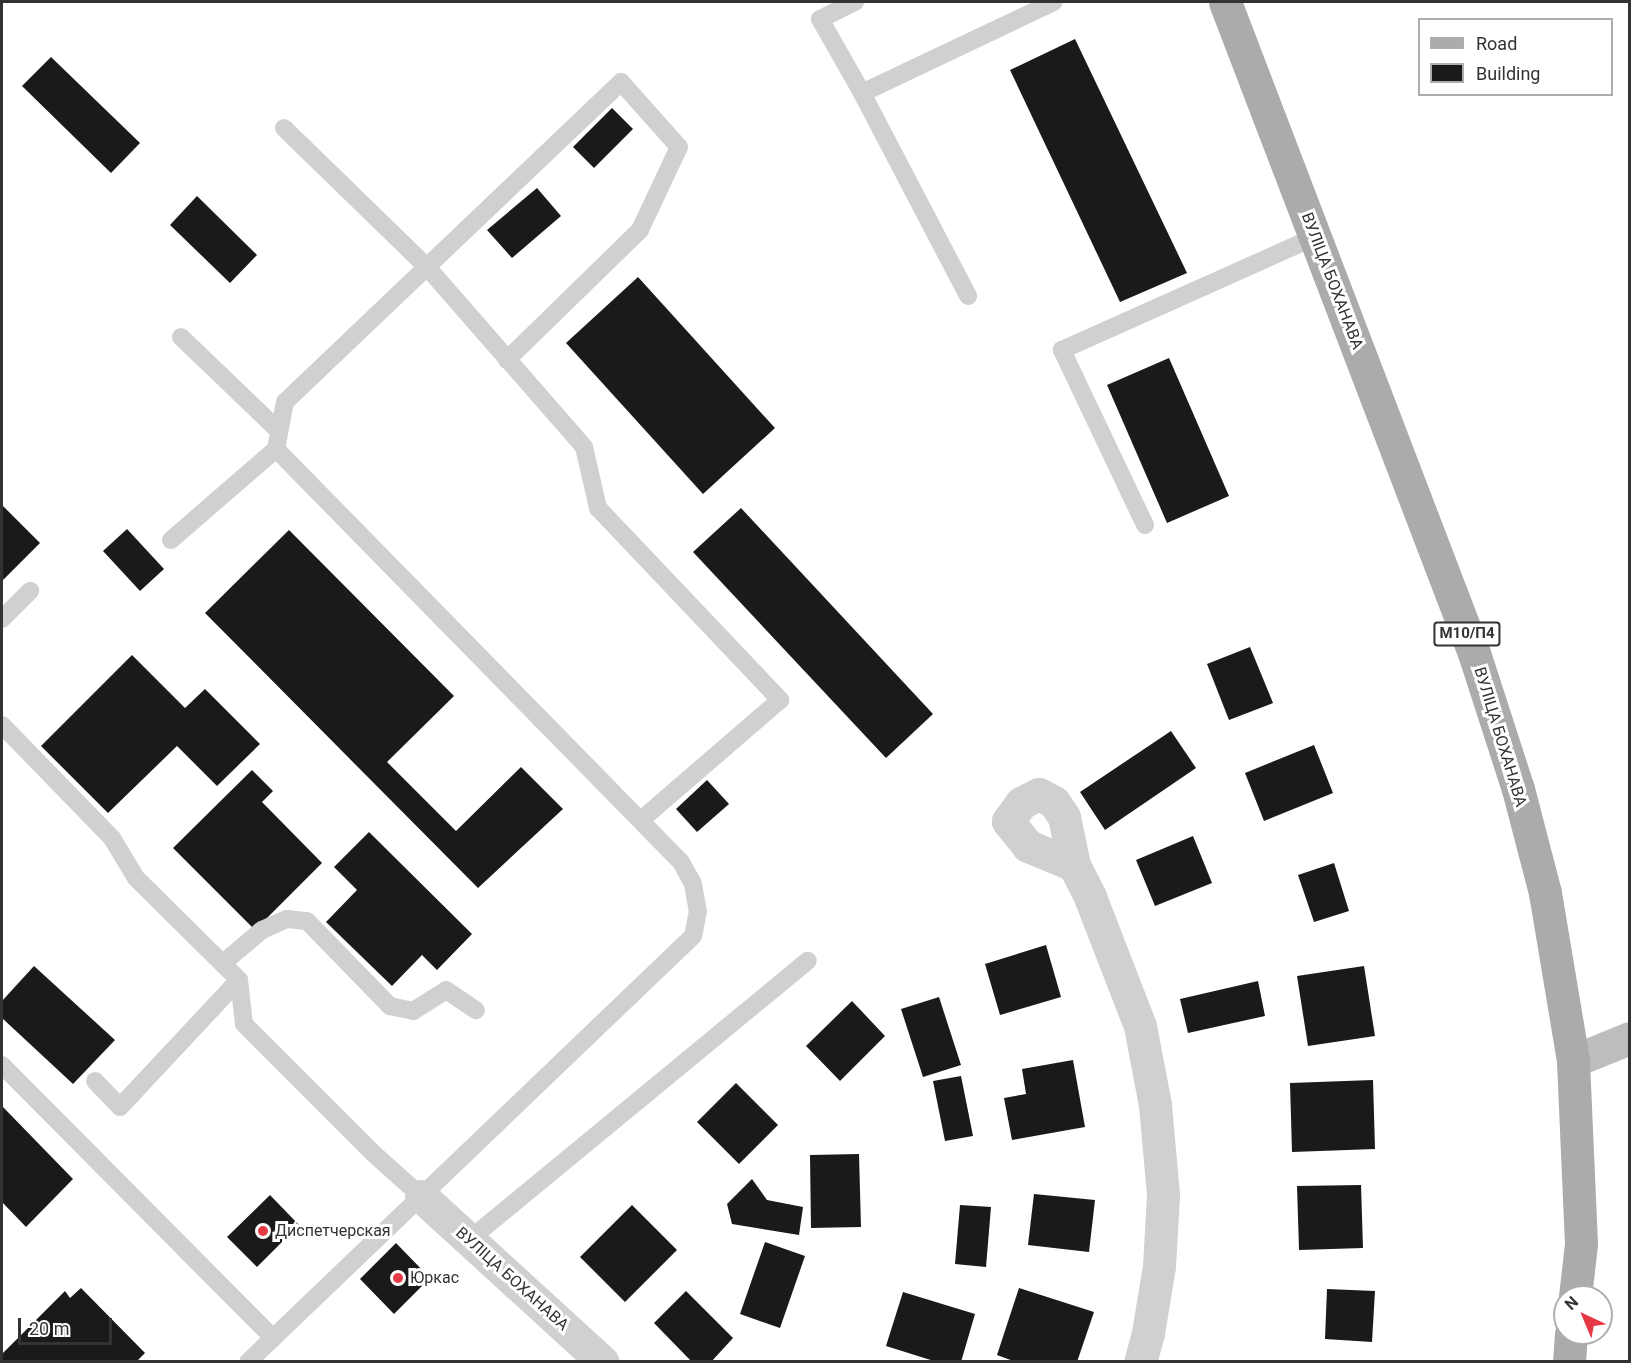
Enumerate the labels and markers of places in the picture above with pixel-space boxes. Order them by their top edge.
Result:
place label: Диспетчерская [275,1221,391,1241]
marker: Диспетчерская [256,1224,270,1238]
place label: Юркас [410,1268,459,1288]
marker: Юркас [391,1271,405,1285]

